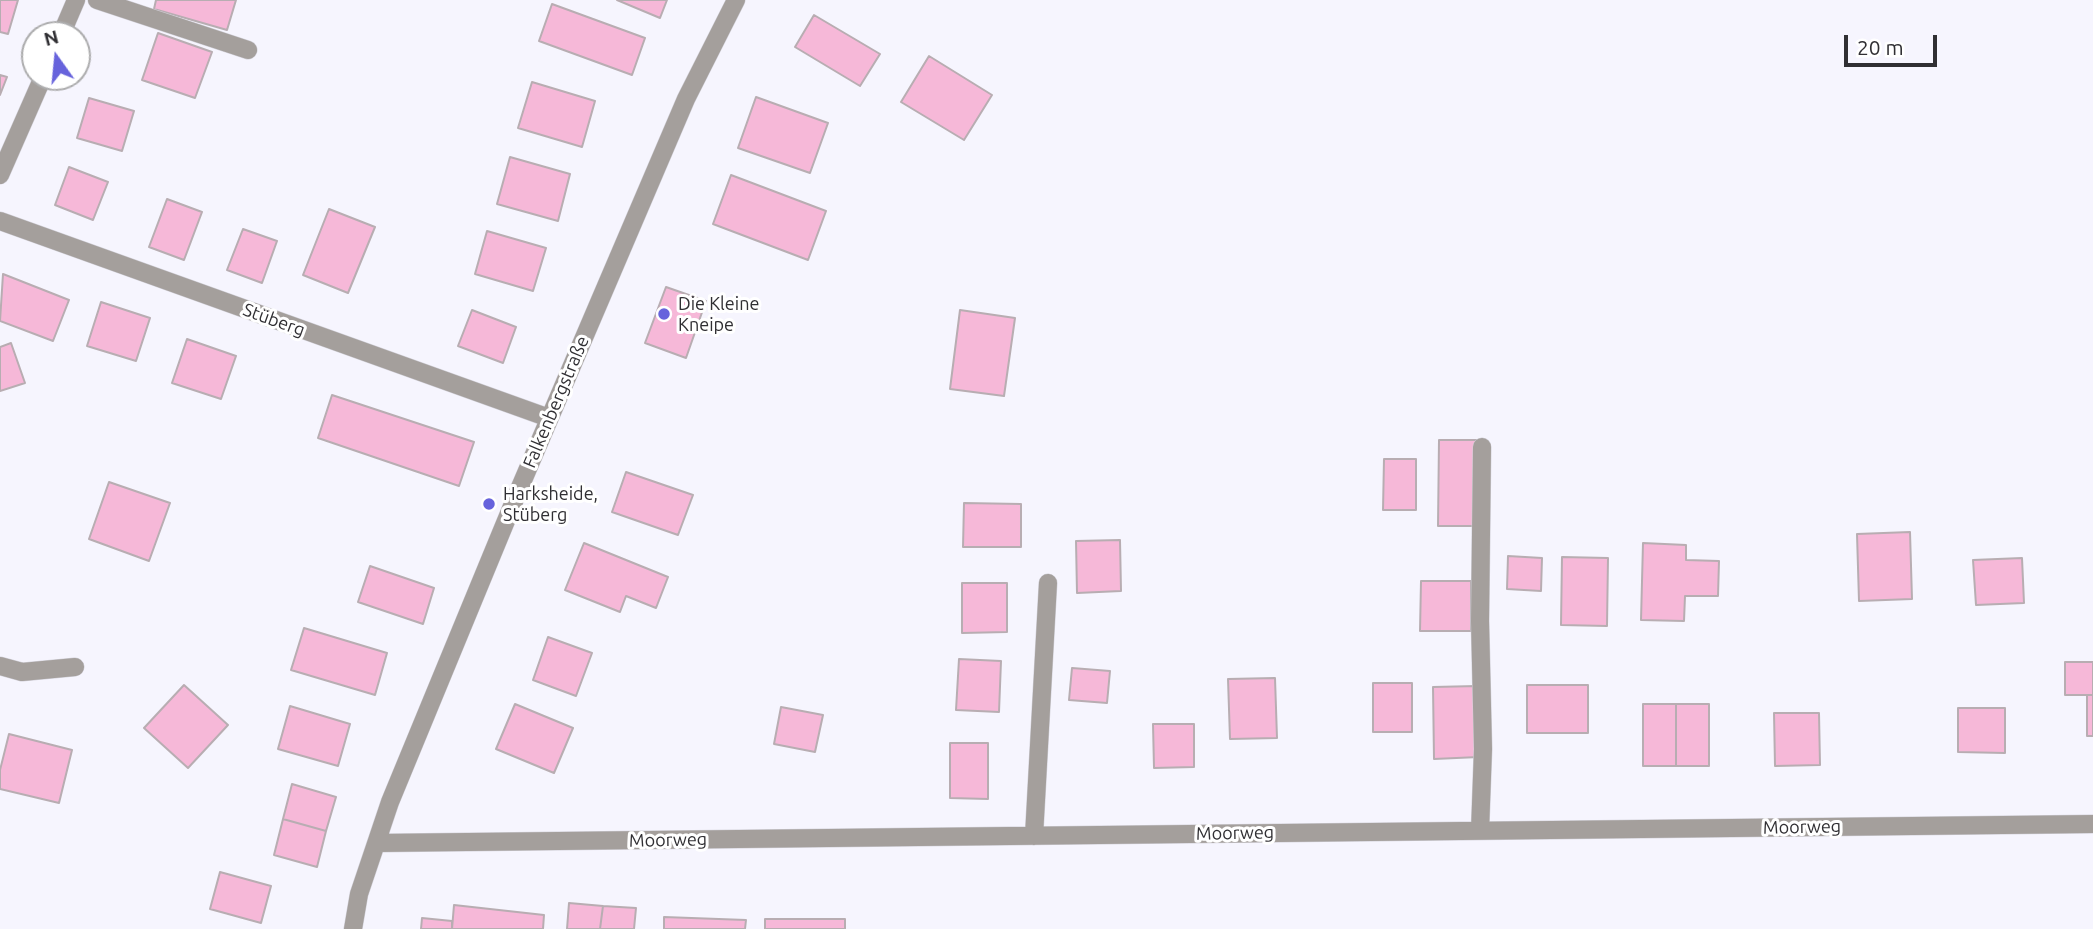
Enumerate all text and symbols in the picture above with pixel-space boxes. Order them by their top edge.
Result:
north arrow [21,21,91,91]
scale bar [1848,21,1941,65]
text: N [41,25,61,50]
text: 20 m [1857,35,1904,59]
place label: Die Kleine Kneipe [678,293,759,336]
street label: Stüberg [240,299,308,341]
marker: Die Kleine Kneipe [656,306,672,322]
street label: Falkenbergstraße [518,333,594,471]
place label: Harksheide, Stüberg [503,483,598,526]
marker: Harksheide, Stüberg [481,496,497,512]
street label: Moorweg [1763,816,1841,838]
street label: Moorweg [1196,822,1274,844]
street label: Moorweg [629,829,707,851]

